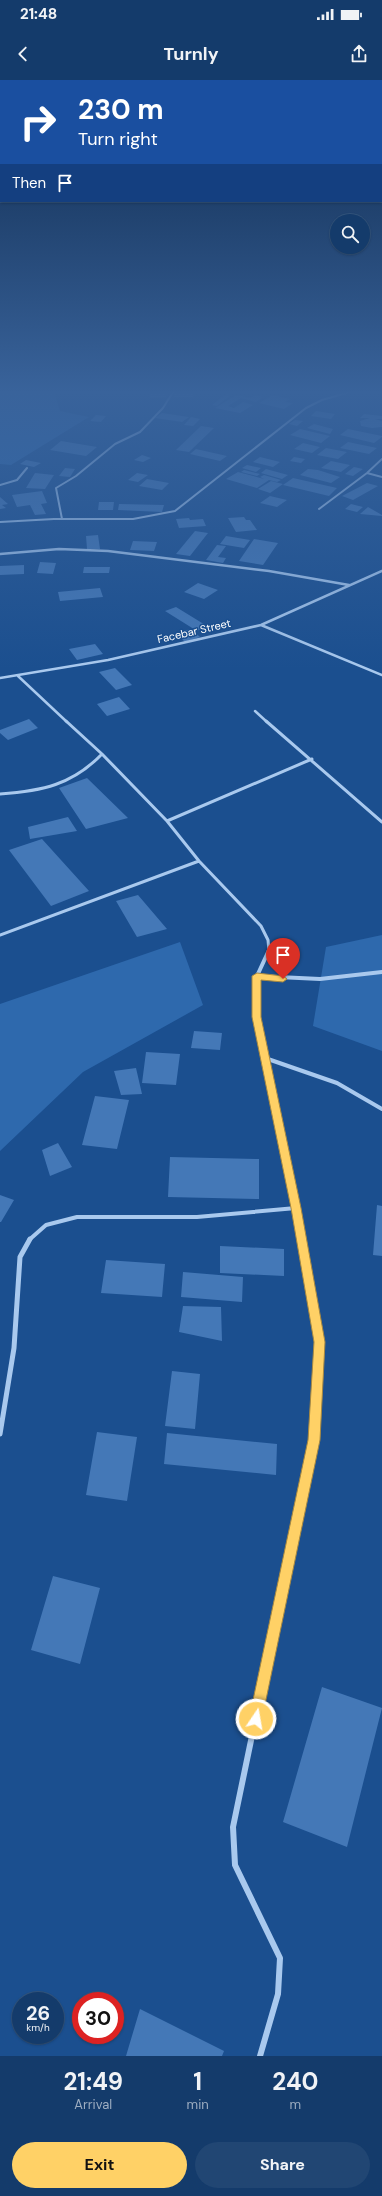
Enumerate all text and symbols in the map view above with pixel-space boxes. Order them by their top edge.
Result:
text: 21:48 [20,4,57,24]
text: Turnly [163,42,219,66]
icon: back [12,43,34,65]
icon: share [348,43,370,65]
text: 230 m [78,91,164,128]
icon: right [12,96,64,148]
text: Turn right [78,127,158,151]
icon: arrive [54,172,76,194]
text: Then [12,173,46,193]
map controls [330,214,370,254]
button: search [330,214,370,254]
street label: Facebar Street [156,616,232,646]
pin [266,938,300,979]
icon: arrive [272,944,294,966]
position arrow [235,1698,277,1740]
speed limit sign: 30 [72,1992,124,2044]
text: 26 [26,2000,50,2026]
text: km/h [26,2021,50,2034]
text: 21:49 [64,2066,123,2097]
text: 1 [193,2066,202,2097]
text: 240 [272,2066,318,2097]
text: Arrival [74,2096,112,2113]
text: min [187,2096,209,2113]
text: m [290,2096,301,2113]
button: Exit [12,2142,187,2188]
button: Share [195,2142,370,2188]

